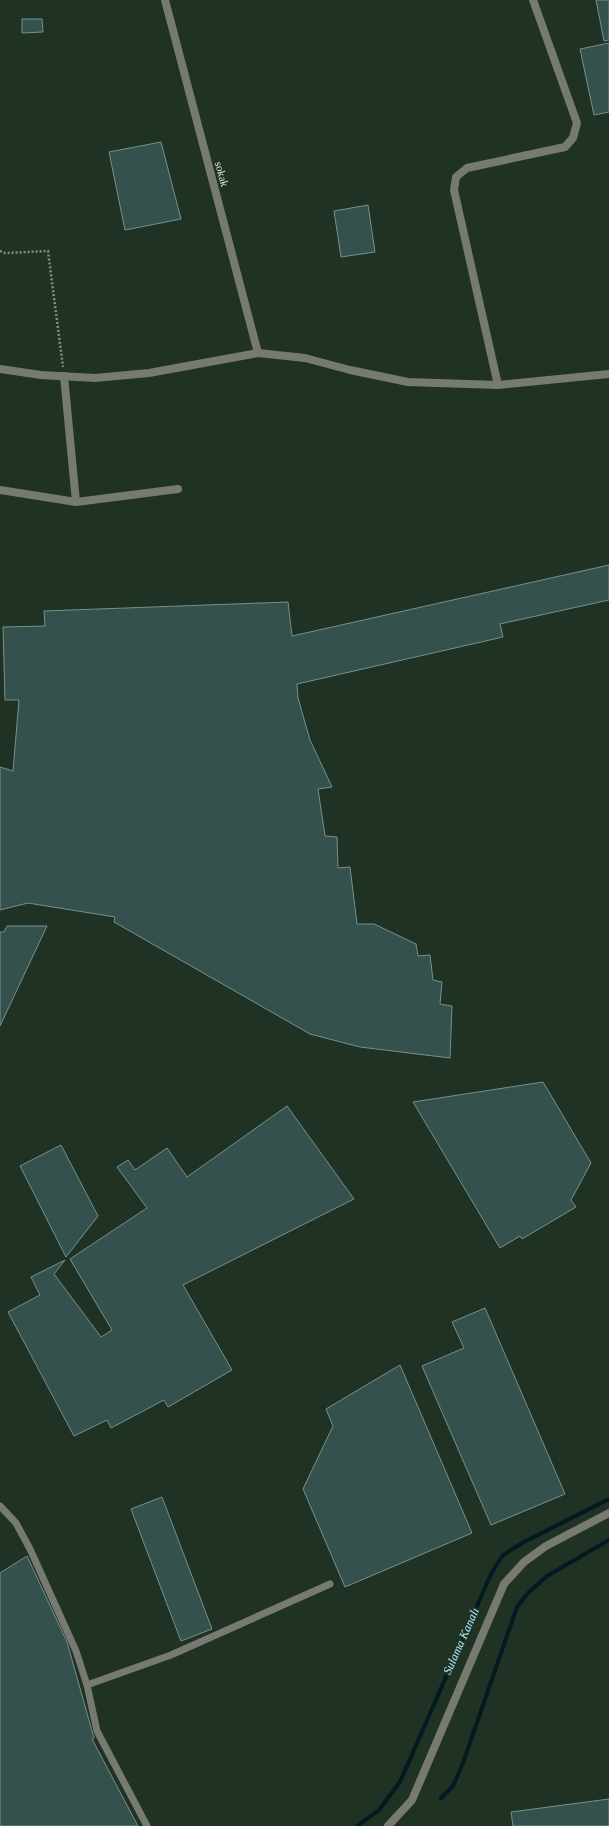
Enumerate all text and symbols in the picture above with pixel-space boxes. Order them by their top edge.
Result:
street label: sokak [213,160,231,188]
water label: Sulama Kanalı [440,1605,482,1677]

